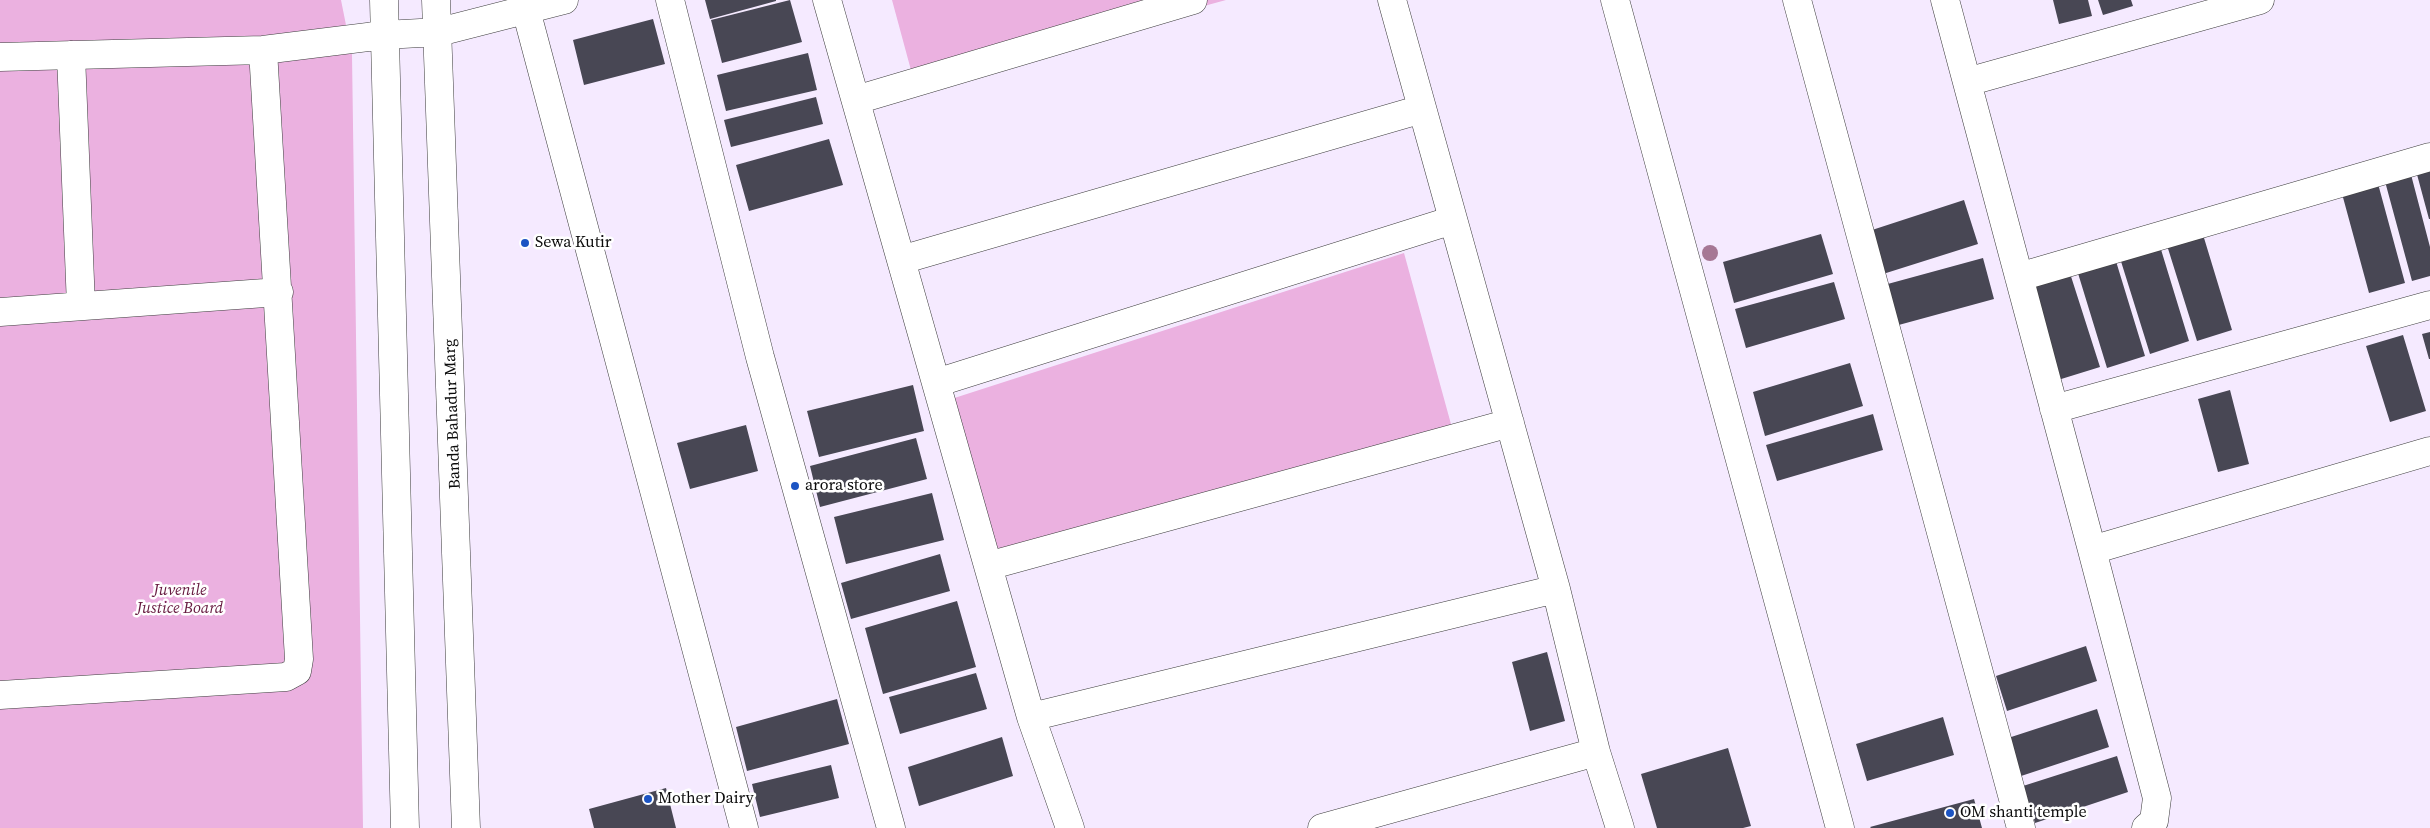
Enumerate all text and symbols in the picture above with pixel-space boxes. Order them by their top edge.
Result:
place label: Sewa Kutir [535,233,611,253]
marker: Sewa Kutir [519,237,531,249]
street label: Banda Bahadur Marg [441,339,465,489]
place label: arora store [805,476,883,496]
marker: arora store [789,480,801,492]
park label: Juvenile Justice Board [137,581,223,619]
place label: Mother Dairy [658,789,754,809]
marker: Mother Dairy [642,793,654,805]
place label: OM shanti temple [1960,803,2087,823]
marker: OM shanti temple [1944,807,1956,819]

